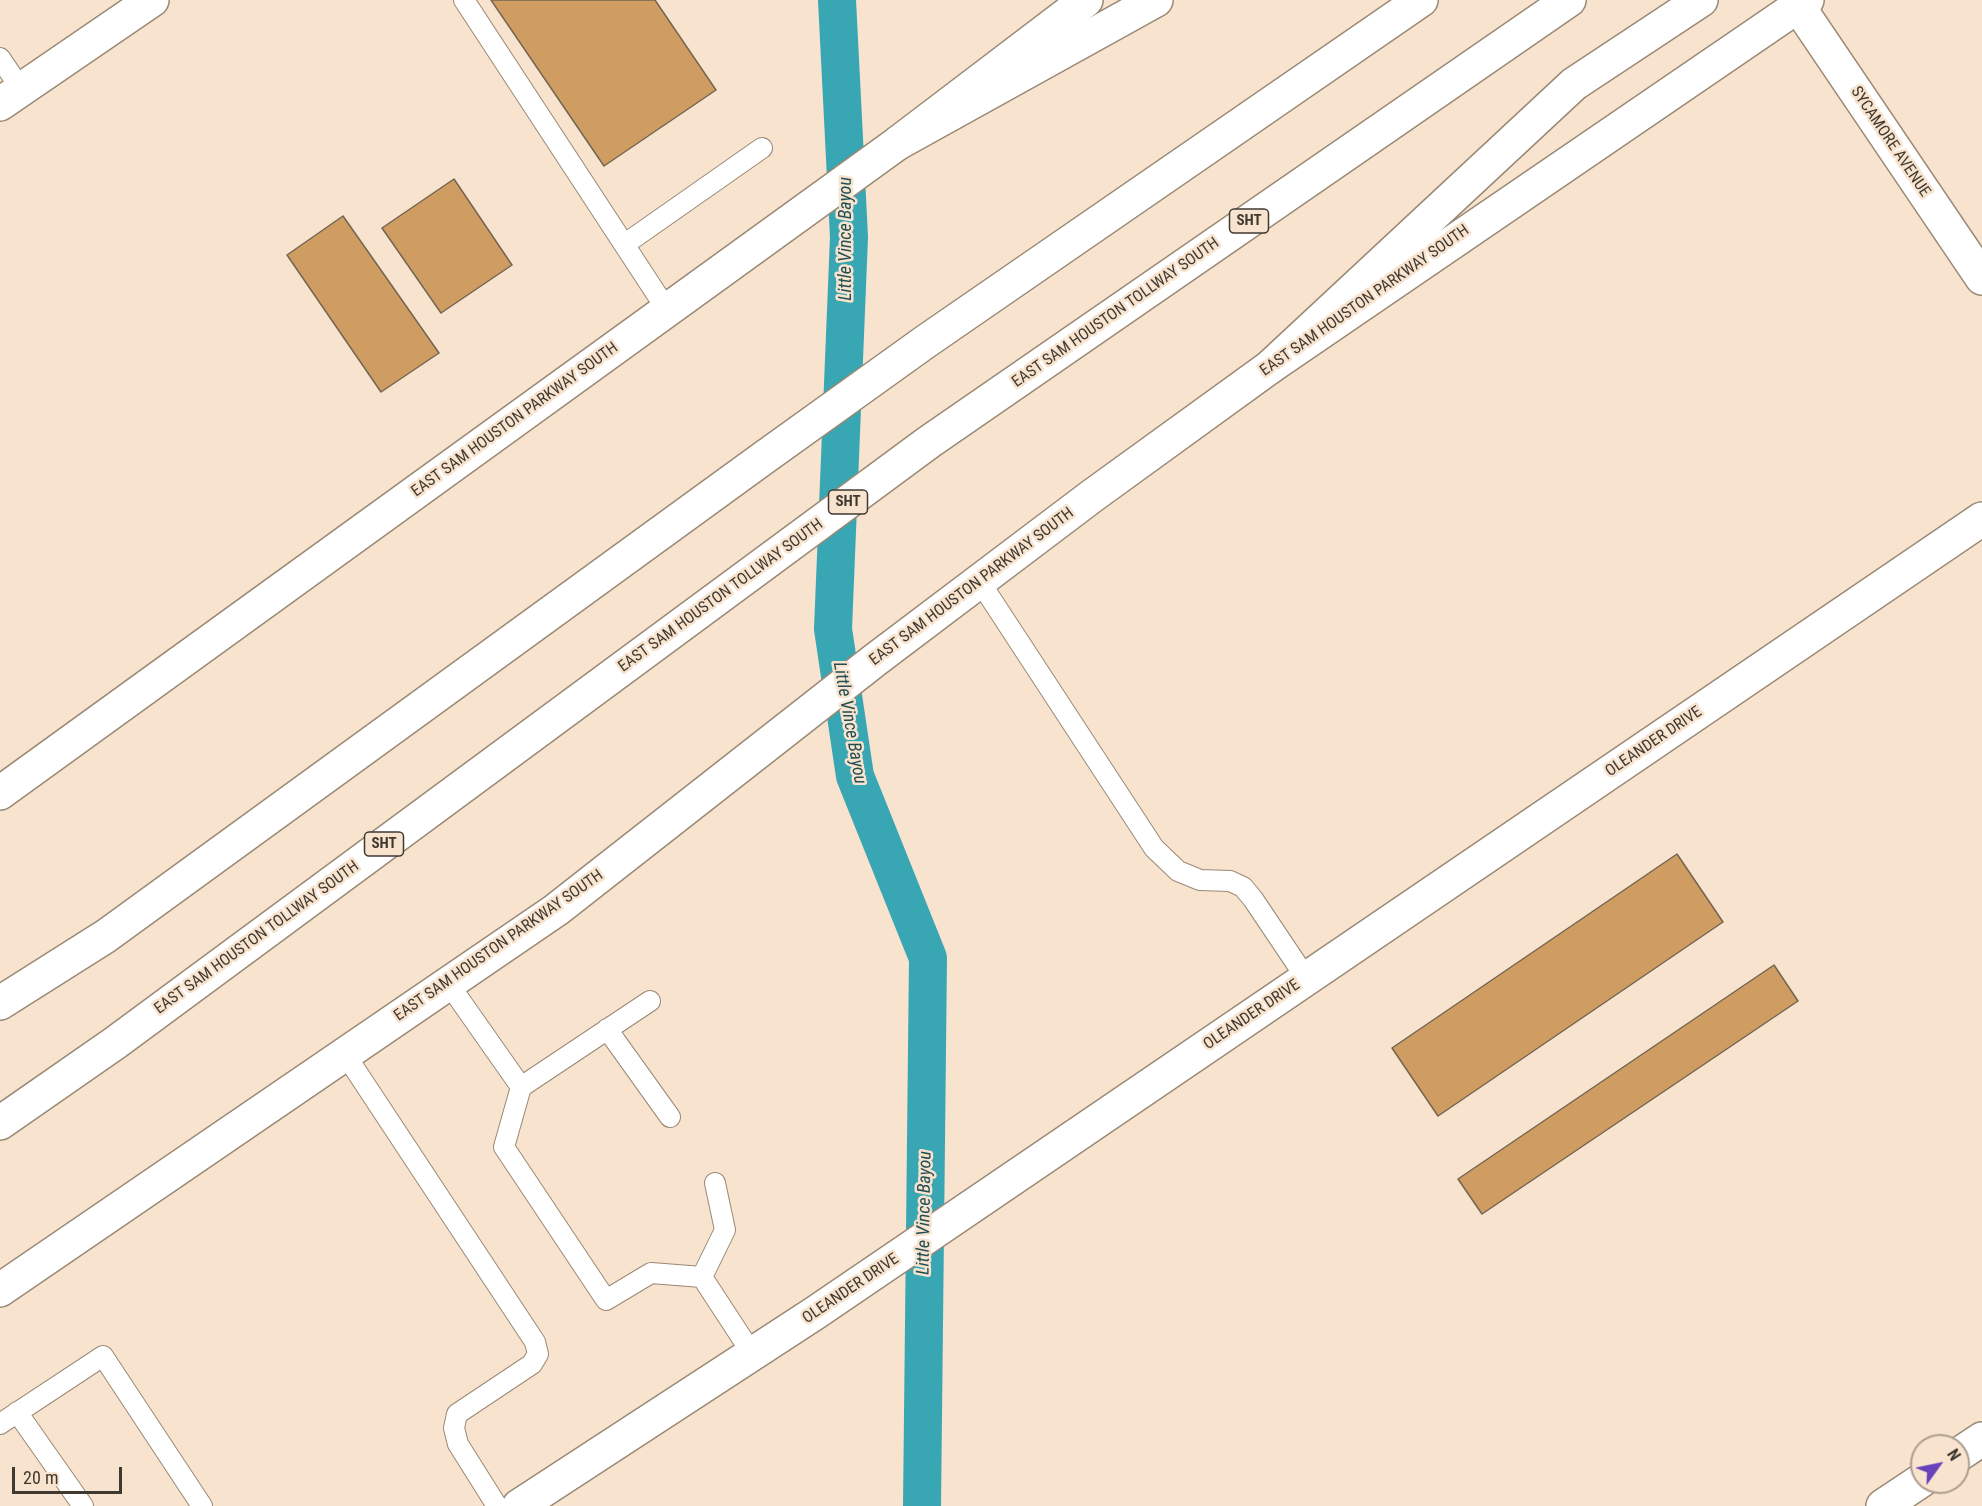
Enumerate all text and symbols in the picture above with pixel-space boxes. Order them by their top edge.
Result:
street label: SYCAMORE AVENUE [1846,83,1934,201]
water label: Little Vince Bayou [835,177,857,301]
road number: SHT [1230,209,1268,233]
street label: EAST SAM HOUSTON PARKWAY SOUTH [1257,221,1473,381]
street label: EAST SAM HOUSTON TOLLWAY SOUTH [1009,234,1223,392]
street label: EAST SAM HOUSTON PARKWAY SOUTH [408,339,622,501]
road number: SHT [828,490,868,514]
street label: EAST SAM HOUSTON PARKWAY SOUTH [866,504,1078,670]
street label: EAST SAM HOUSTON TOLLWAY SOUTH [615,515,827,677]
water label: Little Vince Bayou [828,660,870,786]
street label: OLEANDER DRIVE [1602,703,1706,781]
road number: SHT [364,832,404,856]
street label: EAST SAM HOUSTON TOLLWAY SOUTH [151,857,363,1019]
street label: EAST SAM HOUSTON PARKWAY SOUTH [391,866,607,1026]
street label: OLEANDER DRIVE [1200,976,1304,1054]
water label: Little Vince Bayou [913,1151,937,1275]
street label: OLEANDER DRIVE [799,1250,903,1328]
north arrow [1910,1434,1970,1494]
text: N [1943,1446,1964,1464]
scale bar [15,1455,124,1493]
text: 20 m [23,1467,58,1488]

